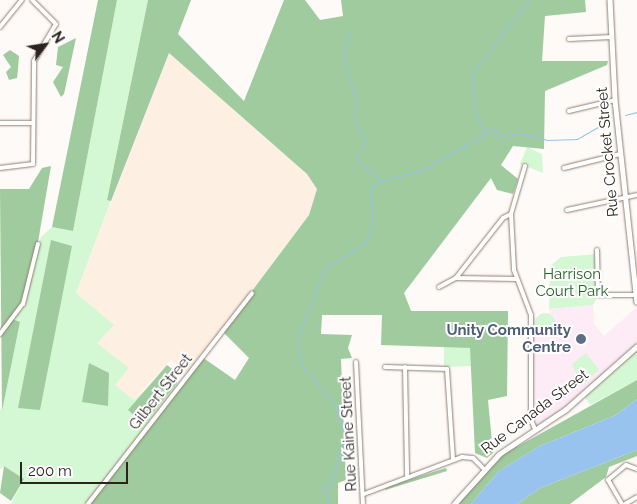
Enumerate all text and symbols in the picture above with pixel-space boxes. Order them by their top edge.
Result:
north arrow [20,20,70,70]
text: N [48,29,67,46]
street label: Rue Crocket Street [593,86,623,218]
park label: Harrison Court Park [536,265,608,300]
place label: Unity Community Centre [446,321,571,356]
marker: Unity Community Centre [575,333,587,345]
street label: Gilbert Street [126,350,196,434]
street label: Rue Canada Street [478,366,592,458]
street label: Rue Kaine Street [337,376,361,492]
scale bar [22,452,130,484]
text: 200 m [28,462,72,480]

